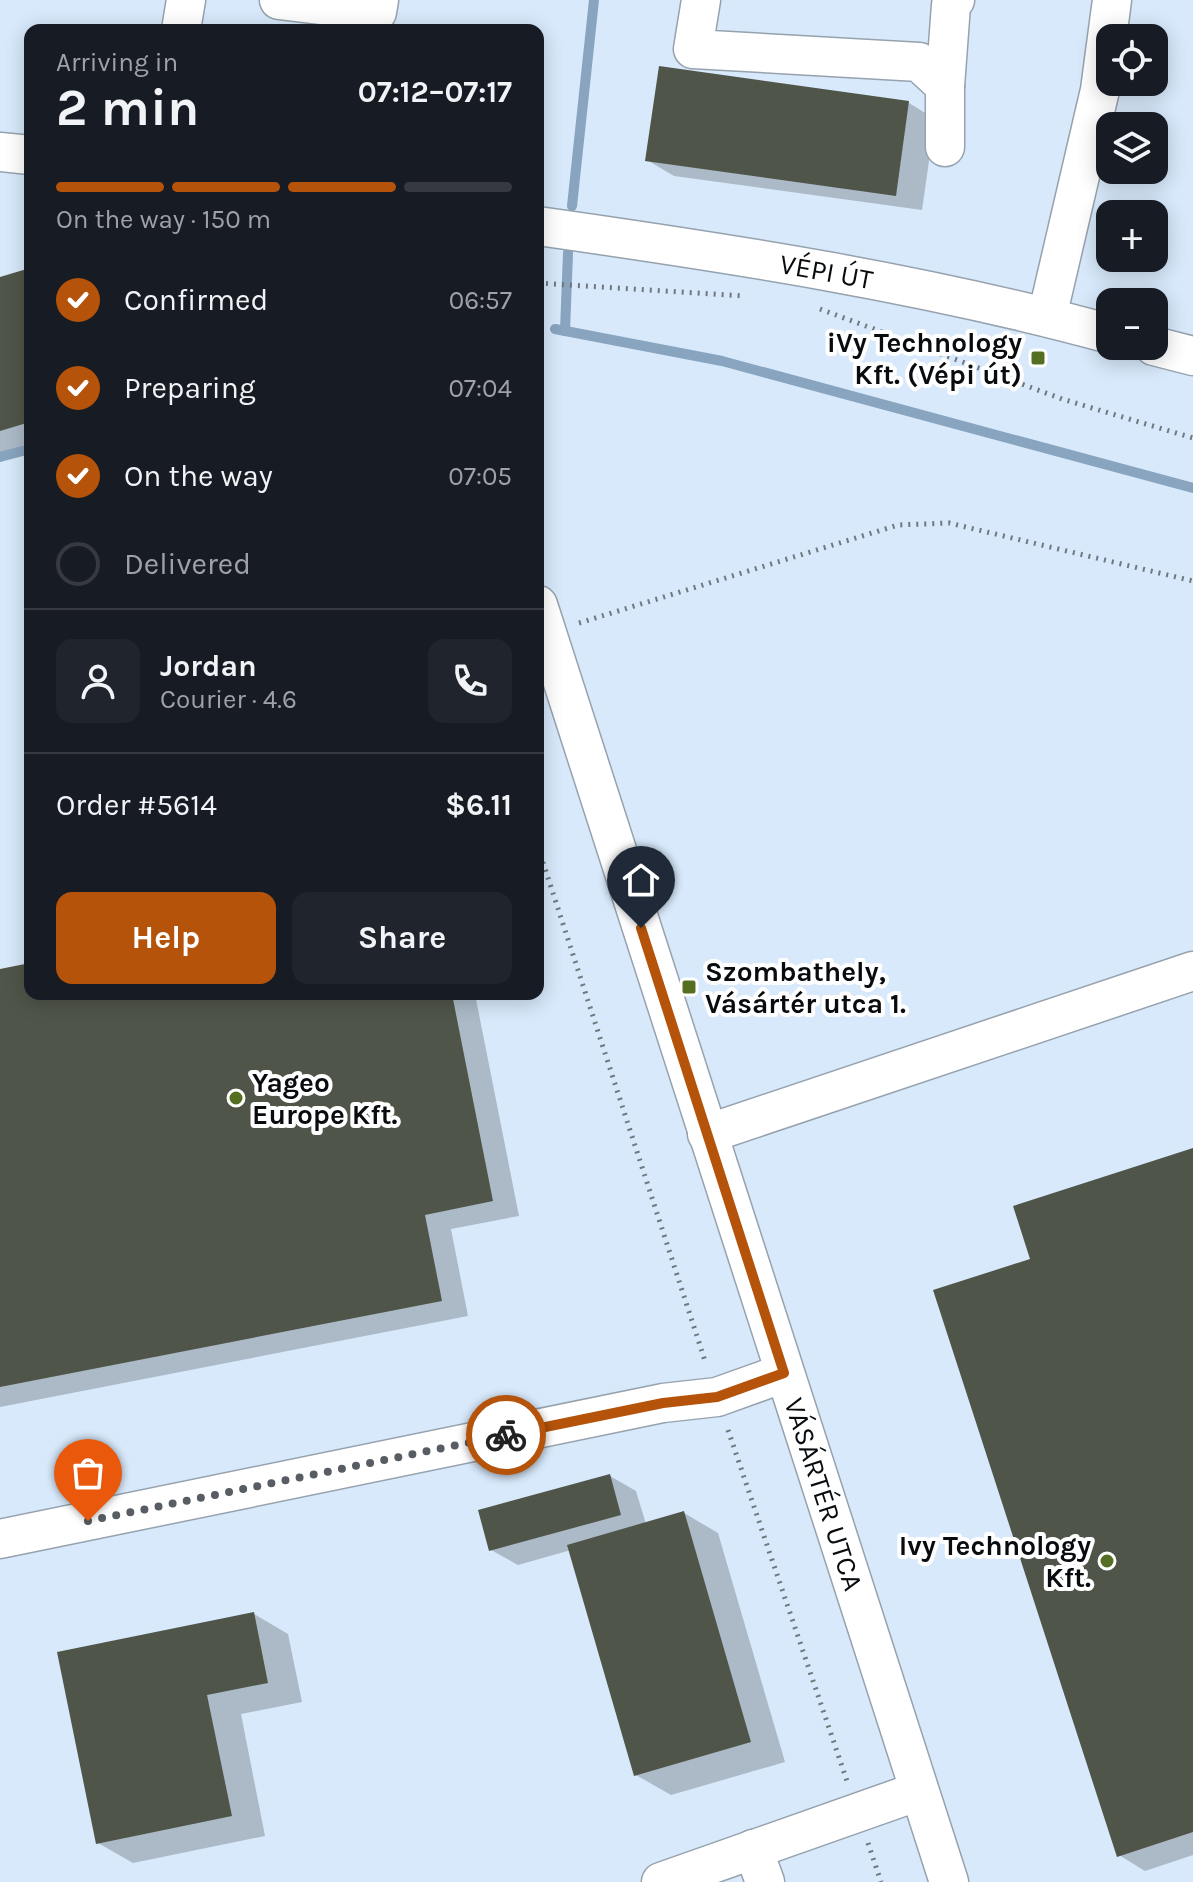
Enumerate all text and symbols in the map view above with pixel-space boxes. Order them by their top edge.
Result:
map controls [1096,24,1168,360]
button: locate [1096,24,1168,96]
text: Arriving in [56,47,178,78]
text: 07:12–07:17 [358,74,512,110]
text: 2 min [56,77,199,138]
button: layers [1096,112,1168,184]
button: + [1096,200,1168,272]
text: On the way · 150 m [56,204,271,235]
street label: VÉPI ÚT [777,247,876,296]
icon: check [56,278,100,322]
text: Confirmed [124,282,268,318]
text: 06:57 [449,285,512,316]
button: − [1096,288,1168,360]
place label: iVy Technology Kft. (Vépi út) [827,326,1022,391]
marker: iVy Technology Kft. (Vépi út) [1029,349,1047,367]
icon: check [56,366,100,410]
text: Preparing [124,370,256,406]
text: 07:04 [448,373,512,404]
icon: check [56,454,100,498]
text: On the way [124,458,273,494]
text: 07:05 [448,461,512,492]
text: Delivered [124,546,251,582]
button: person [56,639,140,723]
button: phone [428,639,512,723]
text: Jordan [160,648,257,684]
text: Courier · 4.6 [160,684,297,715]
text: Order #5614 [56,787,217,823]
text: $6.11 [445,787,512,823]
pin [607,846,675,928]
icon: home [619,858,663,902]
button: Help [56,892,276,984]
button: Share [292,892,512,984]
place label: Szombathely, Vásártér utca 1. [705,955,906,1020]
marker: Szombathely, Vásártér utca 1. [680,978,698,996]
place label: Yageo Europe Kft. [252,1066,398,1131]
marker: Yageo Europe Kft. [227,1089,245,1107]
street label: VÁSÁRTÉR UTCA [778,1394,871,1594]
courier [466,1395,546,1475]
icon: bike [484,1413,528,1457]
pin [54,1439,122,1521]
icon: bag [66,1451,110,1495]
place label: Ivy Technology Kft. [899,1529,1091,1594]
marker: Ivy Technology Kft. [1098,1552,1116,1570]

